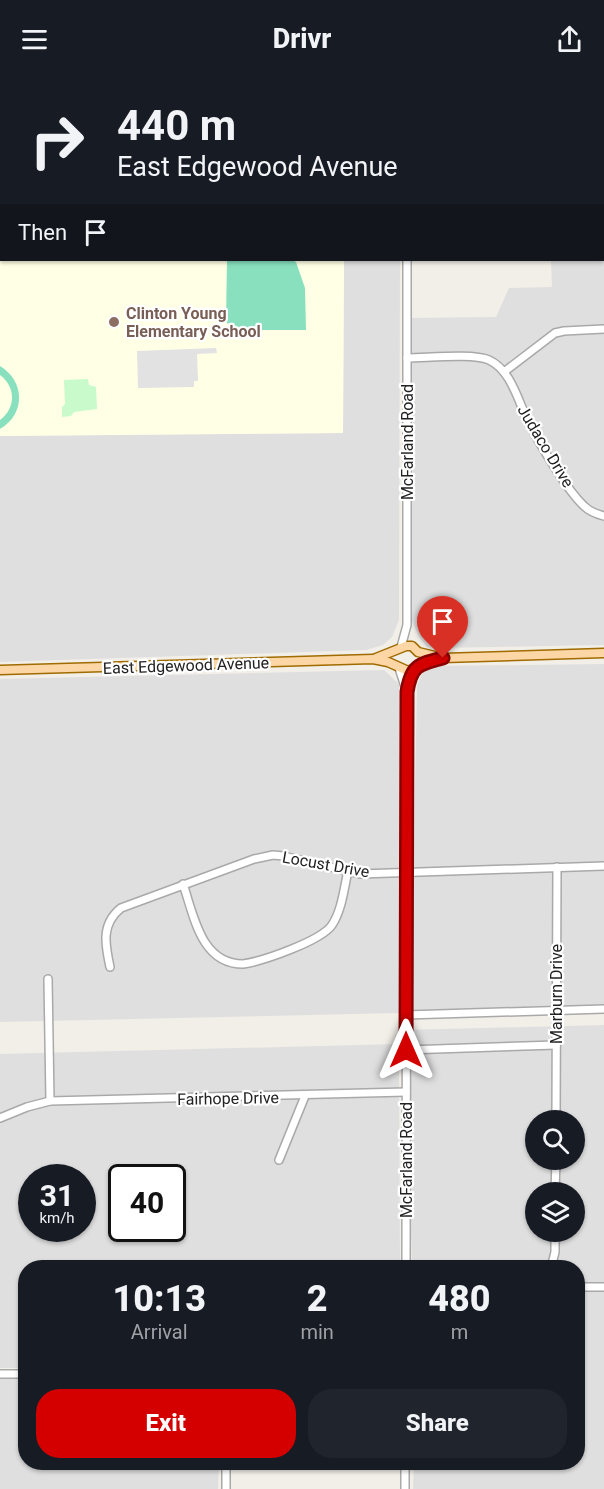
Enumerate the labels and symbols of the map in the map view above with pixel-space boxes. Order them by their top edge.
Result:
place label: Clinton Young Elementary School [126,304,261,341]
marker: Clinton Young Elementary School [107,315,121,329]
street label: McFarland Road [398,384,417,500]
street label: Judaco Drive [514,402,578,491]
pin [417,596,468,658]
street label: East Edgewood Avenue [103,653,269,678]
street label: Locust Drive [281,847,371,882]
street label: Marburn Drive [547,944,566,1044]
position arrow [374,1018,438,1082]
street label: Fairhope Drive [177,1088,279,1109]
street label: McFarland Road [397,1102,416,1218]
speed limit sign: 40 [108,1164,186,1242]

